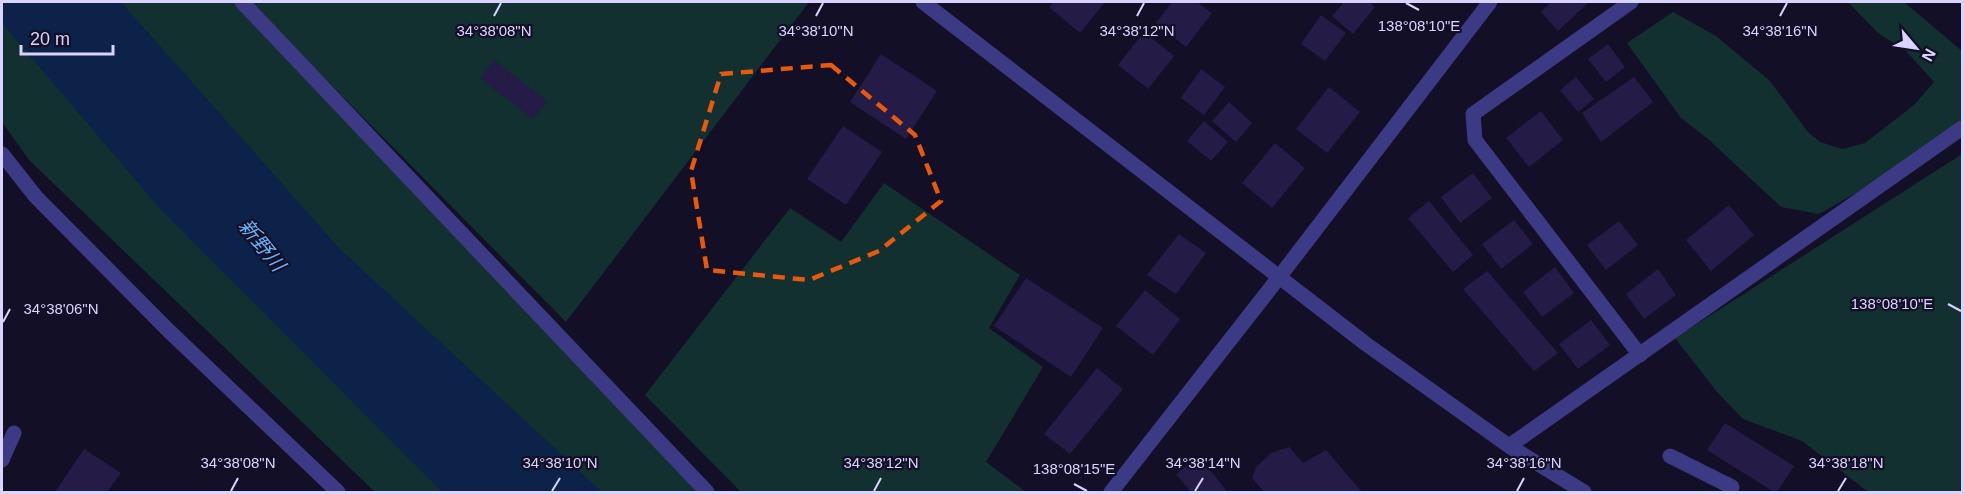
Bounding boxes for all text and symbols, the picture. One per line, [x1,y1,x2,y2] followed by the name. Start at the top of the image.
[1378,17,1460,34] text: 138°08'10"E
[21,18,112,56] scale bar
[1886,18,1946,78] north arrow
[456,22,532,39] text: 34°38'08"N
[778,22,854,39] text: 34°38'10"N
[1099,22,1175,39] text: 34°38'12"N
[1742,22,1818,39] text: 34°38'16"N
[30,29,70,49] text: 20 m
[1918,46,1939,64] text: N
[235,215,291,277] water label: 新野川
[1851,295,1933,312] text: 138°08'10"E
[23,300,99,317] text: 34°38'06"N
[200,454,276,471] text: 34°38'08"N
[522,454,598,471] text: 34°38'10"N
[843,454,919,471] text: 34°38'12"N
[1165,454,1241,471] text: 34°38'14"N
[1486,454,1562,471] text: 34°38'16"N
[1808,454,1884,471] text: 34°38'18"N
[1033,460,1115,477] text: 138°08'15"E

